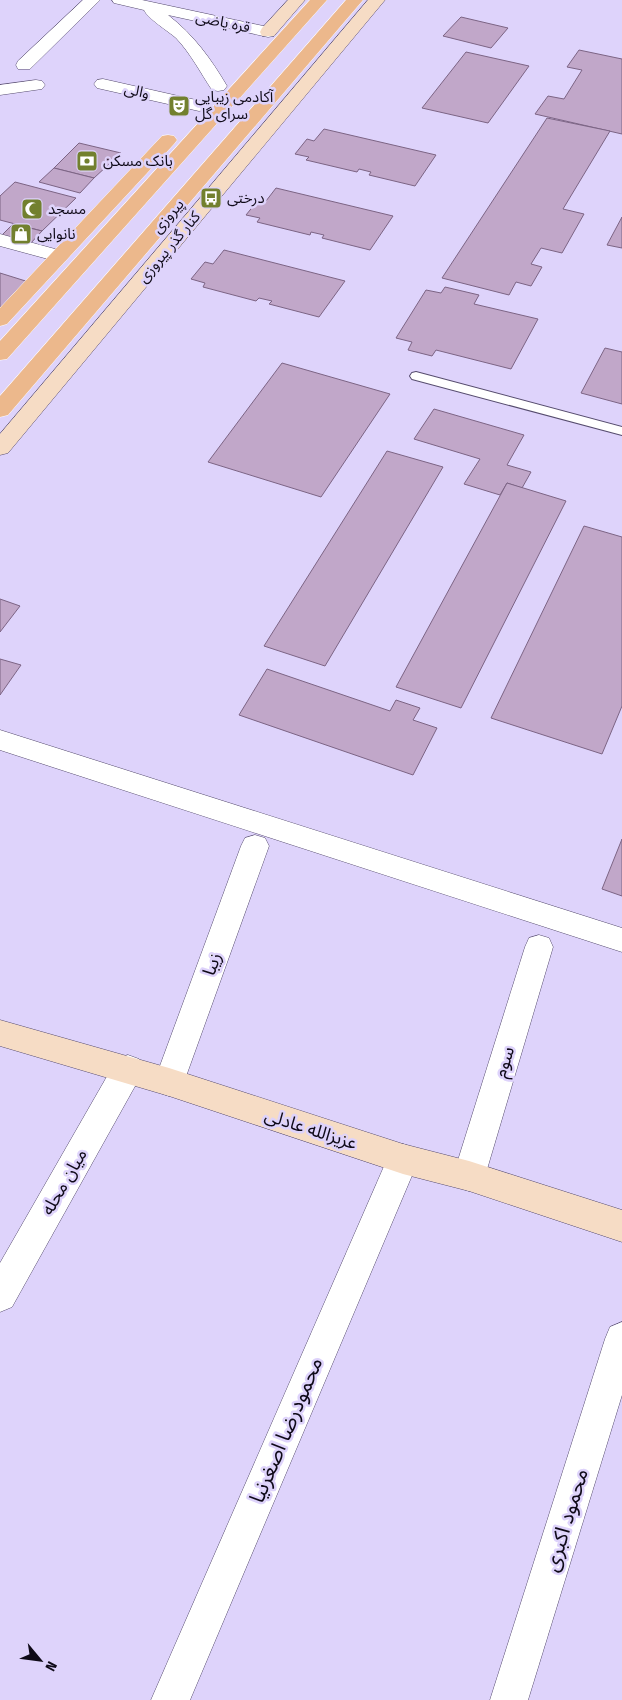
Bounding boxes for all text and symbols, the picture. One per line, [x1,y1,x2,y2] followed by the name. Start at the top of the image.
[194,7,252,37] street label: قره یاضی
[123,79,151,103] street label: والی
[195,88,274,123] place label: آکادمی زیبایی سرای گل
[167,94,191,118] theatre icon: آکادمی زیبایی سرای گل
[75,149,99,173] bank icon: بانک مسکن
[103,152,173,170] place label: بانک مسکن
[199,186,223,210] bus stop icon: درختی
[227,189,265,207] place label: درختی
[148,195,189,238] street label: پیروزی
[20,197,44,221] mosque icon: مسجد
[48,200,86,218] place label: مسجد
[134,207,205,287] street label: کنار گذر پیروزی
[9,222,33,246] shop icon: نانوایی
[37,225,76,243] place label: نانوایی
[198,949,226,979] street label: زیبا
[489,1044,522,1081] street label: سوم
[262,1104,360,1154] street label: عزیزالله عادلی
[36,1145,92,1219] street label: میان محله
[244,1353,328,1507] street label: محمودرضا اصغرنیا
[538,1465,594,1575] street label: محمود اکبری
[15,1635,65,1685] north arrow
[41,1658,60,1674] text: N

